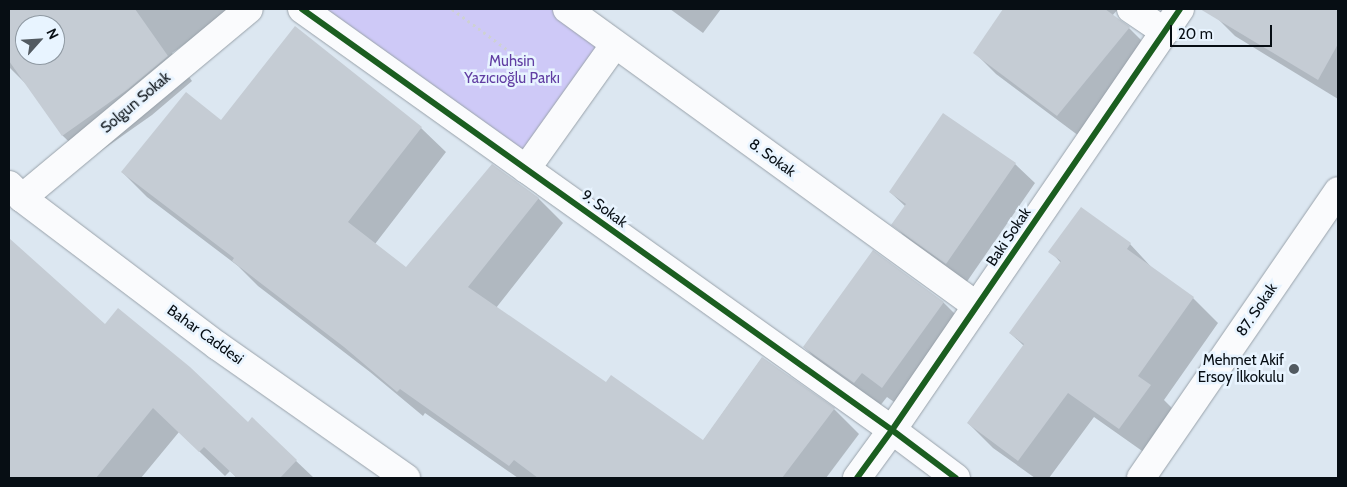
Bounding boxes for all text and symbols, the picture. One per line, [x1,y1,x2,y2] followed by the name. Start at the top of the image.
[15,15,65,65] north arrow
[1172,15,1274,47] scale bar
[42,25,63,42] text: N
[1178,25,1213,43] text: 20 m
[464,52,560,87] park label: Muhsin Yazıcıoğlu Parkı
[98,69,174,137] street label: Solgun Sokak
[745,135,799,181] street label: 8. Sokak
[578,186,630,232] street label: 9. Sokak
[983,204,1035,270] street label: Baki Sokak
[1233,280,1281,340] street label: 87. Sokak
[163,301,247,369] street label: Bahar Caddesi
[1198,351,1284,386] place label: Mehmet Akif Ersoy İlkokulu
[1288,363,1300,375] marker: Mehmet Akif Ersoy İlkokulu

